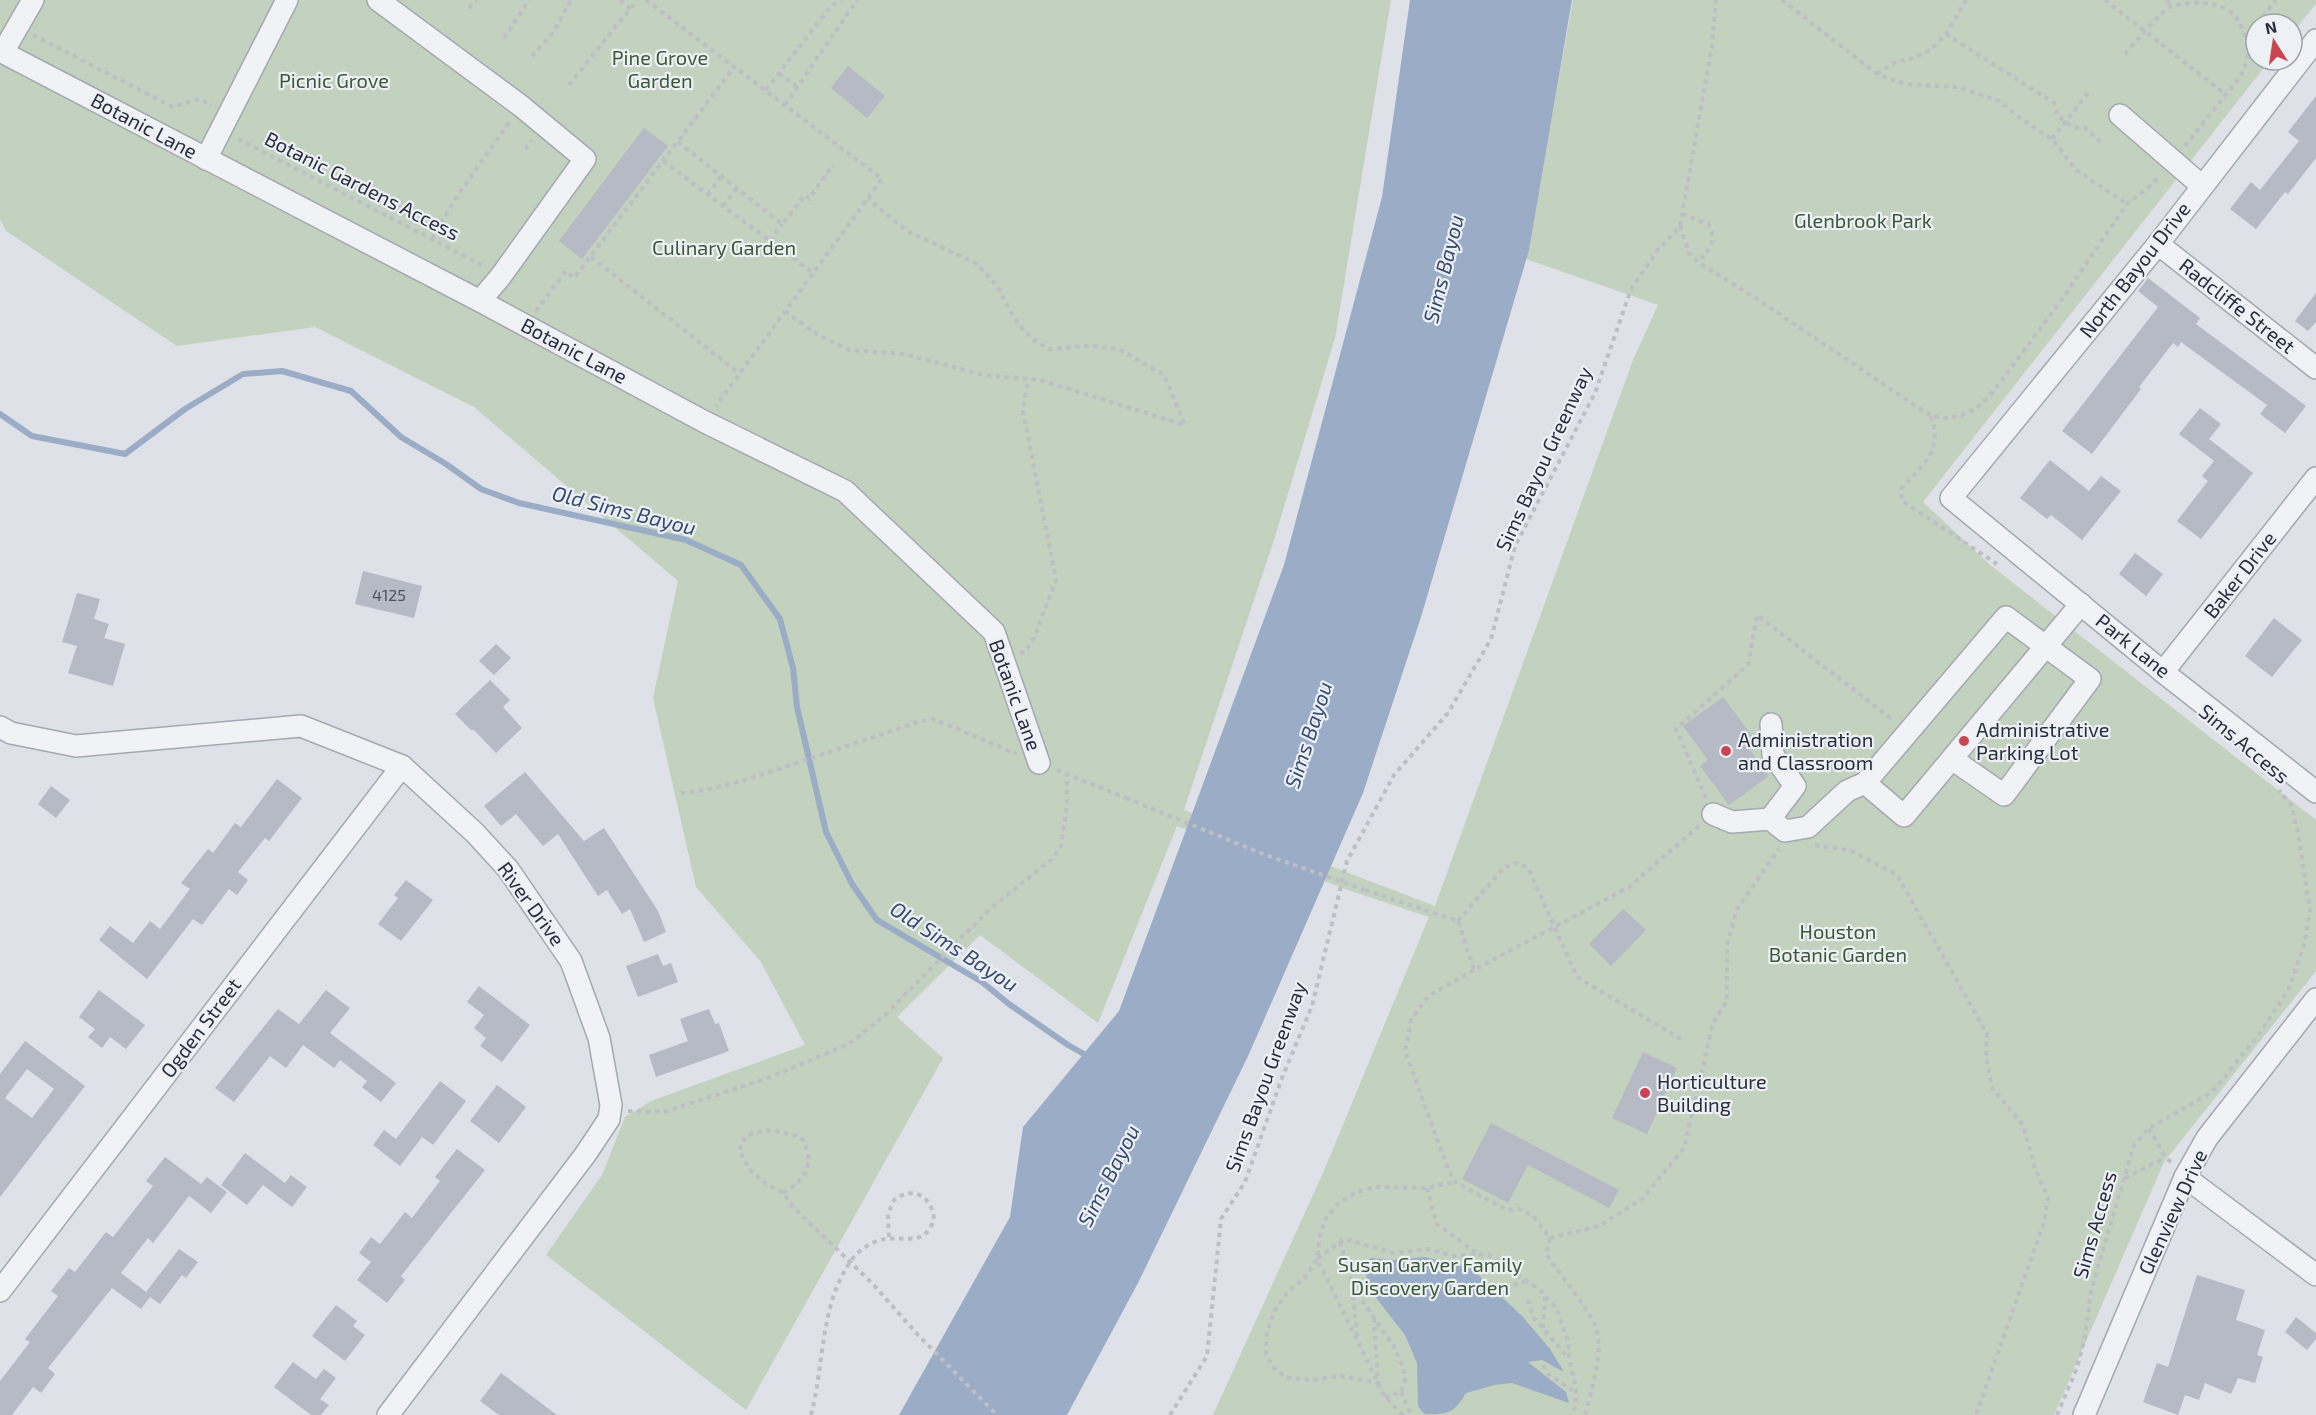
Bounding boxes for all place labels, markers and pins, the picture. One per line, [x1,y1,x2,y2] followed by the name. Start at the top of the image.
[1976,717,2110,764] place label: Administrative Parking Lot
[1738,727,1873,774] place label: Administration and Classroom
[1957,734,1971,748] marker: Administrative Parking Lot
[1719,744,1733,758] marker: Administration and Classroom
[1657,1069,1767,1116] place label: Horticulture Building
[1638,1086,1652,1100] marker: Horticulture Building

